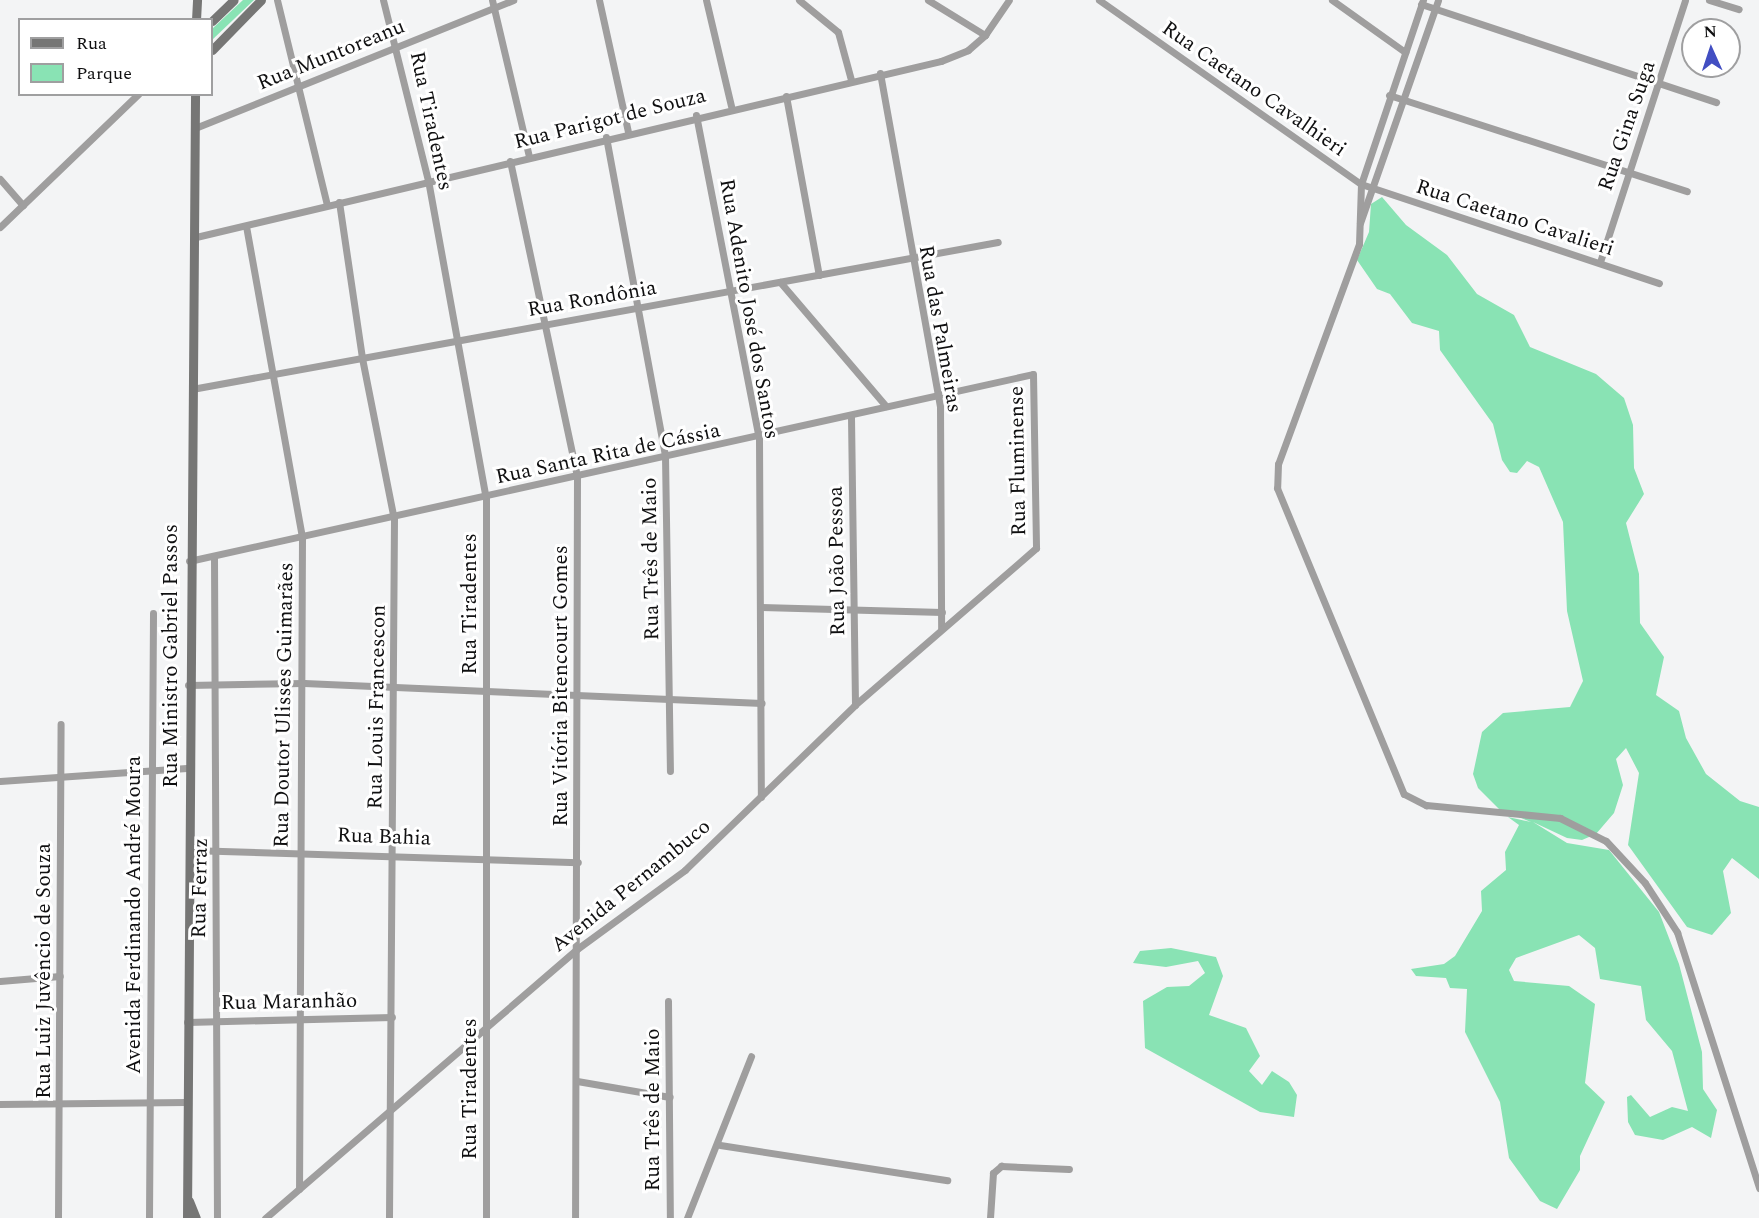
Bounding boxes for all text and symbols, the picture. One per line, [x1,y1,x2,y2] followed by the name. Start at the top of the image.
[254,14,408,96] street label: Rua Muntoreanu
[1157,16,1351,162] street label: Rua Caetano Cavalhieri
[18,18,213,96] legend
[1681,18,1741,78] north arrow
[1703,20,1717,44] text: N
[76,30,107,57] text: Rua
[404,49,458,193] street label: Rua Tiradentes
[1593,58,1661,194] street label: Rua Gina Suga
[76,60,132,87] text: Parque
[511,83,709,155] street label: Rua Parigot de Souza
[1413,174,1617,262] street label: Rua Caetano Cavalieri
[714,177,784,441] street label: Rua Adenito José dos Santos
[913,243,967,415] street label: Rua das Palmeiras
[525,275,659,323] street label: Rua Rondônia
[1004,386,1032,536] street label: Rua Fluminense
[493,418,723,490] street label: Rua Santa Rita de Cássia
[637,477,665,641] street label: Rua Três de Maio
[823,486,851,636] street label: Rua João Pessoa
[158,524,184,788] street label: Rua Ministro Gabriel Passos
[457,533,483,675] street label: Rua Tiradentes
[548,545,574,827] street label: Rua Vitória Bitencourt Gomes
[269,562,299,848] street label: Rua Doutor Ulisses Guimarães
[363,604,391,810] street label: Rua Louis Francescon
[121,756,147,1074] street label: Avenida Ferdinando André Moura
[546,814,716,958] street label: Avenida Pernambuco
[337,823,431,851] street label: Rua Bahia
[187,837,213,939] street label: Rua Ferraz
[31,843,57,1099] street label: Rua Luiz Juvêncio de Souza
[221,988,357,1016] street label: Rua Maranhão
[457,1018,483,1160] street label: Rua Tiradentes
[640,1028,666,1192] street label: Rua Três de Maio

